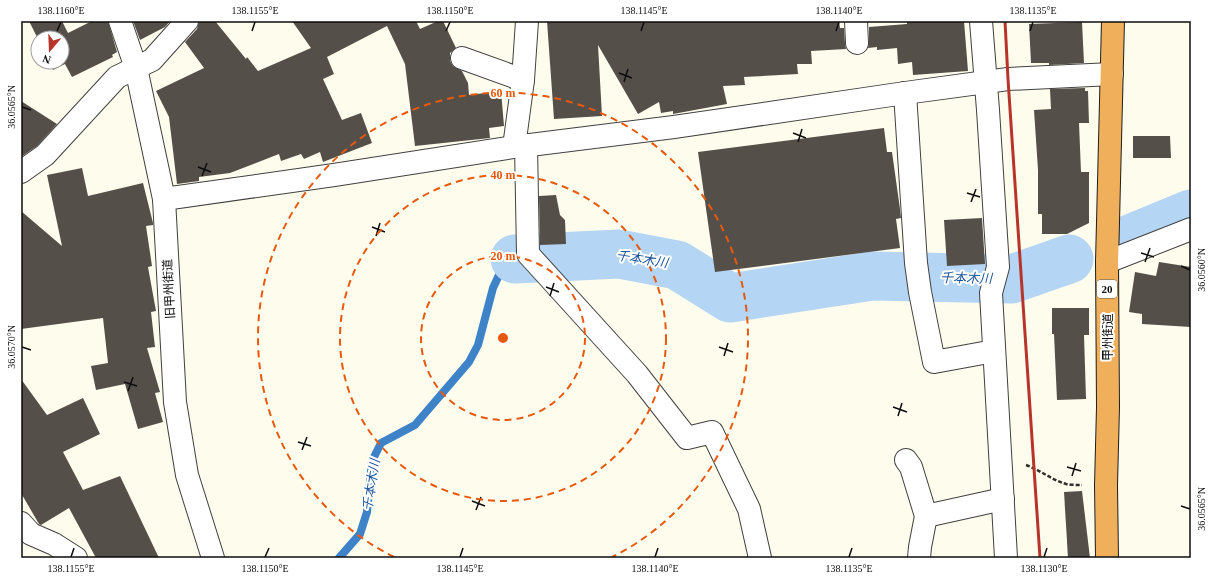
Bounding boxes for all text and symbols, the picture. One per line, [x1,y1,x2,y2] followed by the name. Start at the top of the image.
[37,5,85,16] text: 138.1160°E
[231,5,279,16] text: 138.1155°E
[426,5,474,16] text: 138.1150°E
[620,5,668,16] text: 138.1145°E
[815,5,863,16] text: 138.1140°E
[1009,5,1057,16] text: 138.1135°E
[30,30,70,70] north arrow
[41,52,52,66] text: N
[6,85,17,129] text: 36.0565°N
[491,86,516,100] text: 60 m
[491,168,516,182] text: 40 m
[615,248,671,271] water label: 千本木川
[1196,248,1207,292] text: 36.0560°N
[491,249,516,263] text: 20 m
[160,259,178,319] street label: 旧甲州街道
[940,270,994,286] water label: 千本木川
[1097,280,1117,298] road number: 20
[1101,313,1115,361] street label: 甲州街道
[6,325,17,369] text: 36.0570°N
[496,331,510,345] centre of rings
[360,456,383,512] water label: 千本木川
[1196,487,1207,531] text: 36.0565°N
[47,563,95,574] text: 138.1155°E
[241,563,289,574] text: 138.1150°E
[436,563,484,574] text: 138.1145°E
[631,563,679,574] text: 138.1140°E
[825,563,873,574] text: 138.1135°E
[1020,563,1068,574] text: 138.1130°E

